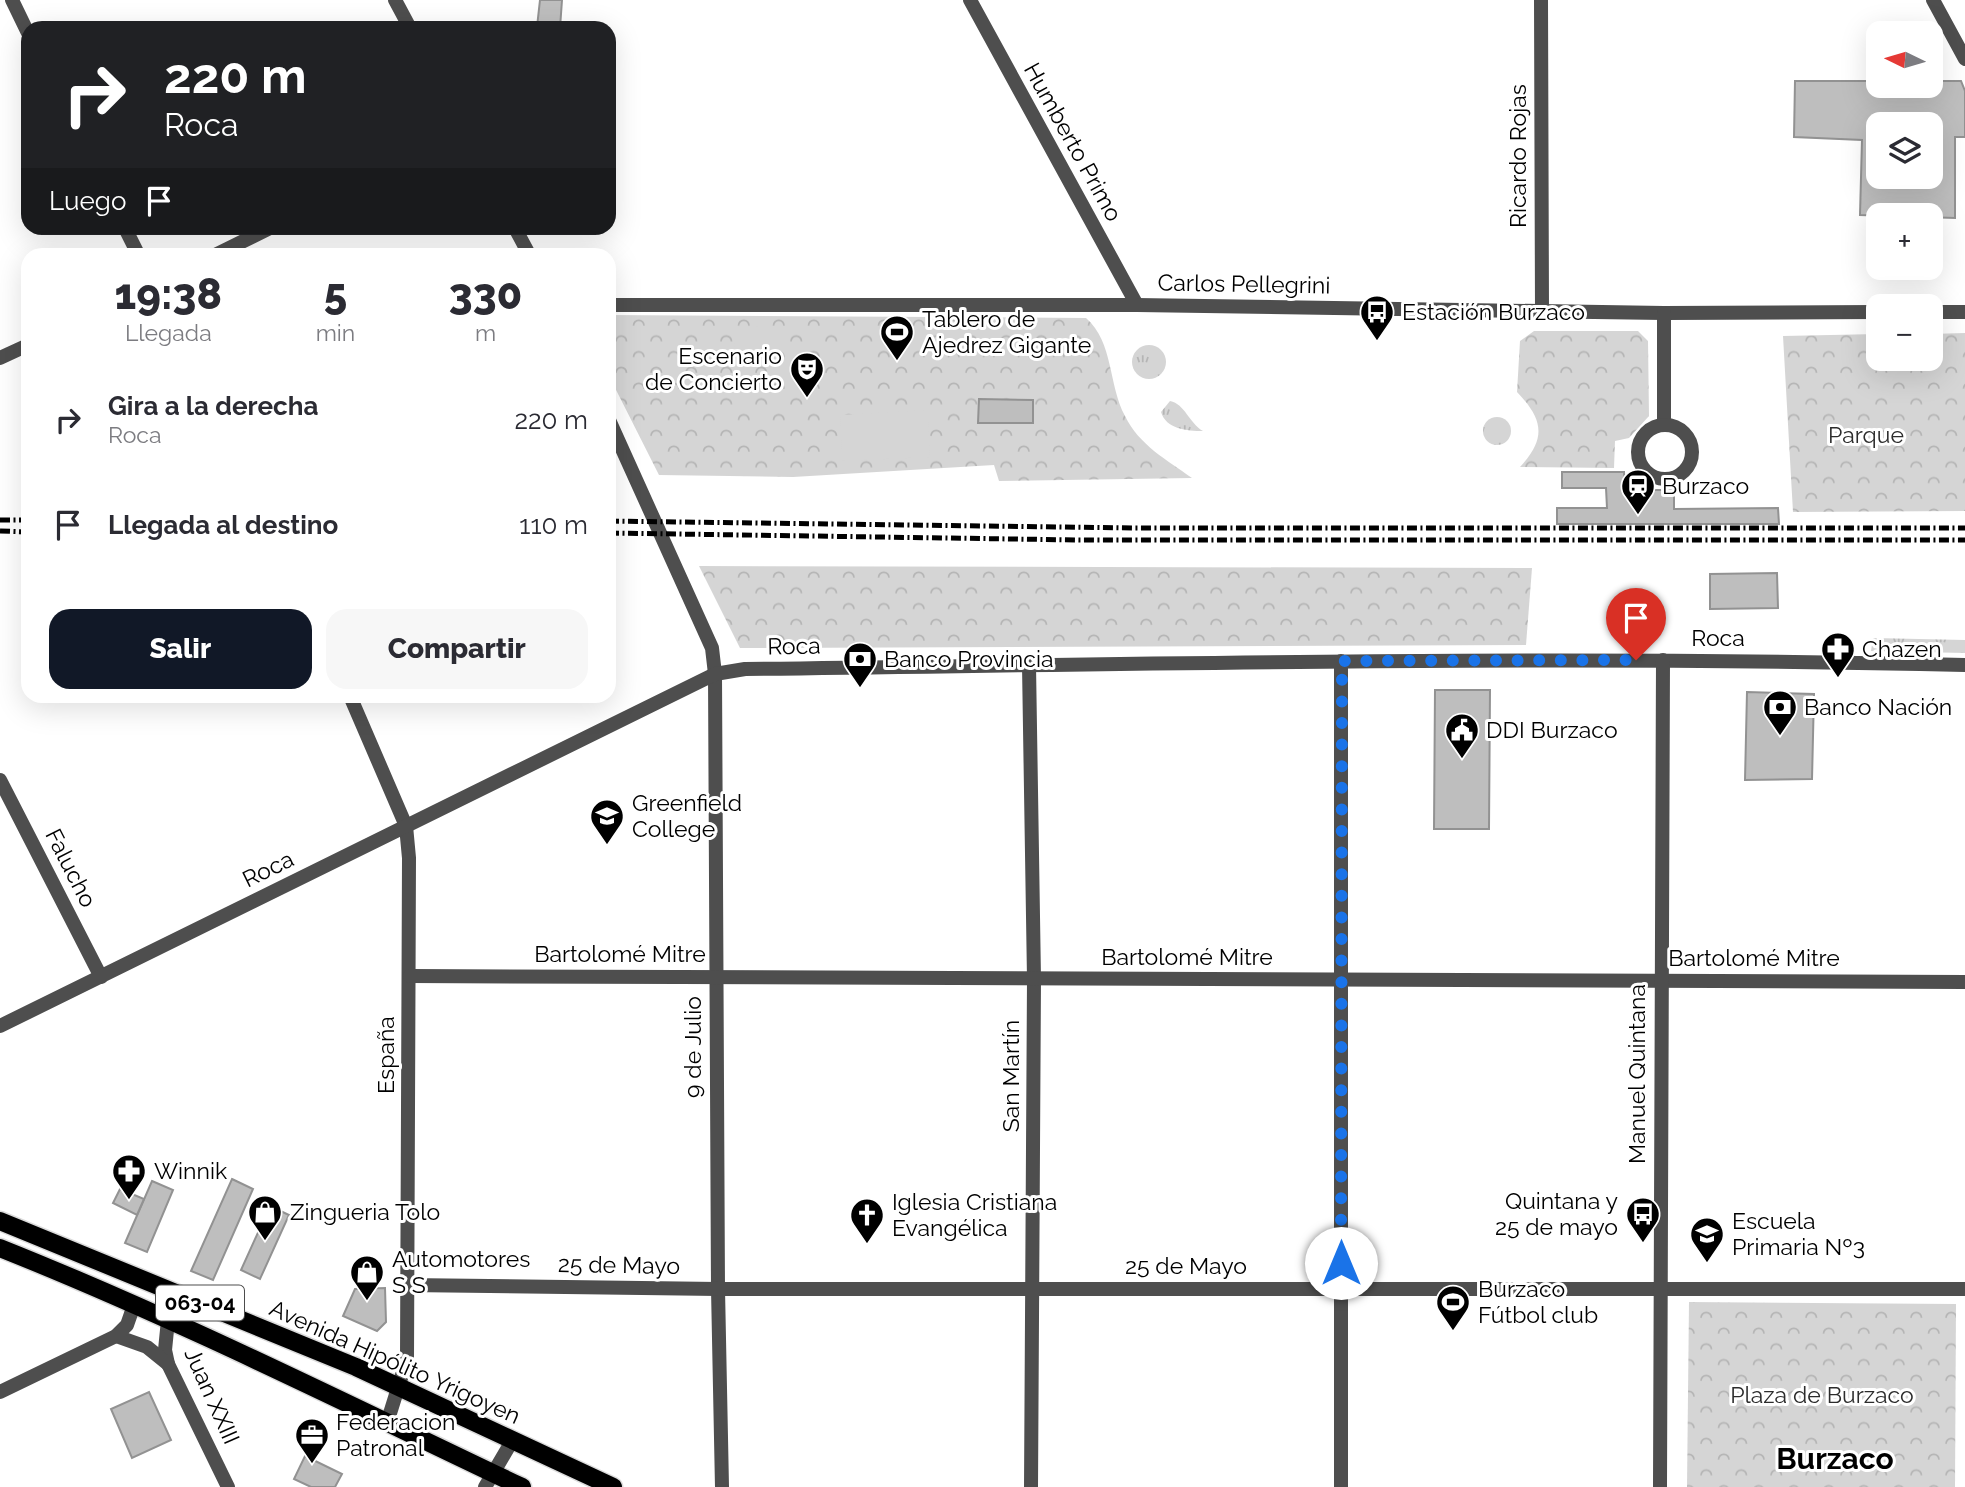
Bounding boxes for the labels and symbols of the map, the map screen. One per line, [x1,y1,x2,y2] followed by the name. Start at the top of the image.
[1866,21,1942,98] north arrow
[1019,58,1128,226] street label: Humberto Primo
[1504,84,1531,228] street label: Ricardo Rojas
[1157,268,1331,299] street label: Carlos Pellegrini
[1358,293,1396,342] bus stop icon: Estación Burzaco
[1402,298,1585,325] place label: Estación Burzaco
[922,305,1091,358] place label: Tablero de Ajedrez Gigante
[878,313,916,362] sports icon: Tablero de Ajedrez Gigante
[645,342,782,395] place label: Escenario de Concierto
[788,350,826,399] theatre icon: Escenario de Concierto
[1828,421,1904,448] park label: Parque
[1619,467,1657,516] station icon: Burzaco
[1662,472,1749,499] place label: Burzaco
[1606,588,1666,660] pin
[1691,624,1745,651] street label: Roca
[1819,630,1857,679] pharmacy icon: Chazen
[767,632,821,659] street label: Roca
[1862,635,1942,662] place label: Chazen
[841,640,879,689] bank icon: Banco Provincia
[884,645,1053,672] place label: Banco Provincia
[1761,688,1799,737] bank icon: Banco Nación
[1804,693,1952,720] place label: Banco Nación
[1443,711,1481,760] public building icon: DDI Burzaco
[1486,716,1618,743] place label: DDI Burzaco
[632,789,742,842] place label: Greenfield College
[588,797,626,846] school or university icon: Greenfield College
[40,824,103,911] street label: Falucho
[238,845,298,892] street label: Roca
[534,940,706,967] street label: Bartolomé Mitre
[1101,943,1273,970] street label: Bartolomé Mitre
[1668,944,1840,971] street label: Bartolomé Mitre
[1623,984,1650,1164] street label: Manuel Quintana
[679,996,706,1098] street label: 9 de Julio
[372,1016,399,1094] street label: España
[997,1020,1024,1132] street label: San Martín
[110,1152,148,1201] pharmacy icon: Winnik
[154,1157,227,1184] place label: Winnik
[1495,1187,1618,1240] place label: Quintana y 25 de mayo
[892,1188,1057,1241] place label: Iglesia Cristiana Evangélica
[246,1193,284,1242] shop icon: Zingueria Tolo
[1624,1195,1662,1244] bus stop icon: Quintana y 25 de mayo
[848,1196,886,1245] church icon: Iglesia Cristiana Evangélica
[290,1198,440,1225] place label: Zingueria Tolo
[1732,1207,1865,1260] place label: Escuela Primaria Nº3
[1688,1215,1726,1264] school or university icon: Escuela Primaria Nº3
[1304,1226,1378,1300] position arrow
[392,1245,530,1298] place label: Automotores S S
[558,1250,680,1279] street label: 25 de Mayo
[1125,1252,1247,1279] street label: 25 de Mayo
[348,1253,386,1302] shop icon: Automotores S S
[1478,1275,1598,1328] place label: Burzaco Fútbol club
[1434,1283,1472,1332] sports icon: Burzaco Fútbol club
[156,1286,244,1320] road number: 063-04
[266,1294,525,1429] street label: Avenida Hipólito Yrigoyen
[179,1344,246,1448] street label: Juan XXIII
[1730,1381,1914,1408] park label: Plaza de Burzaco
[336,1408,455,1461] place label: Federacion Patronal
[293,1416,331,1465] office icon: Federacion Patronal
[1776,1441,1894,1476] district label: Burzaco

